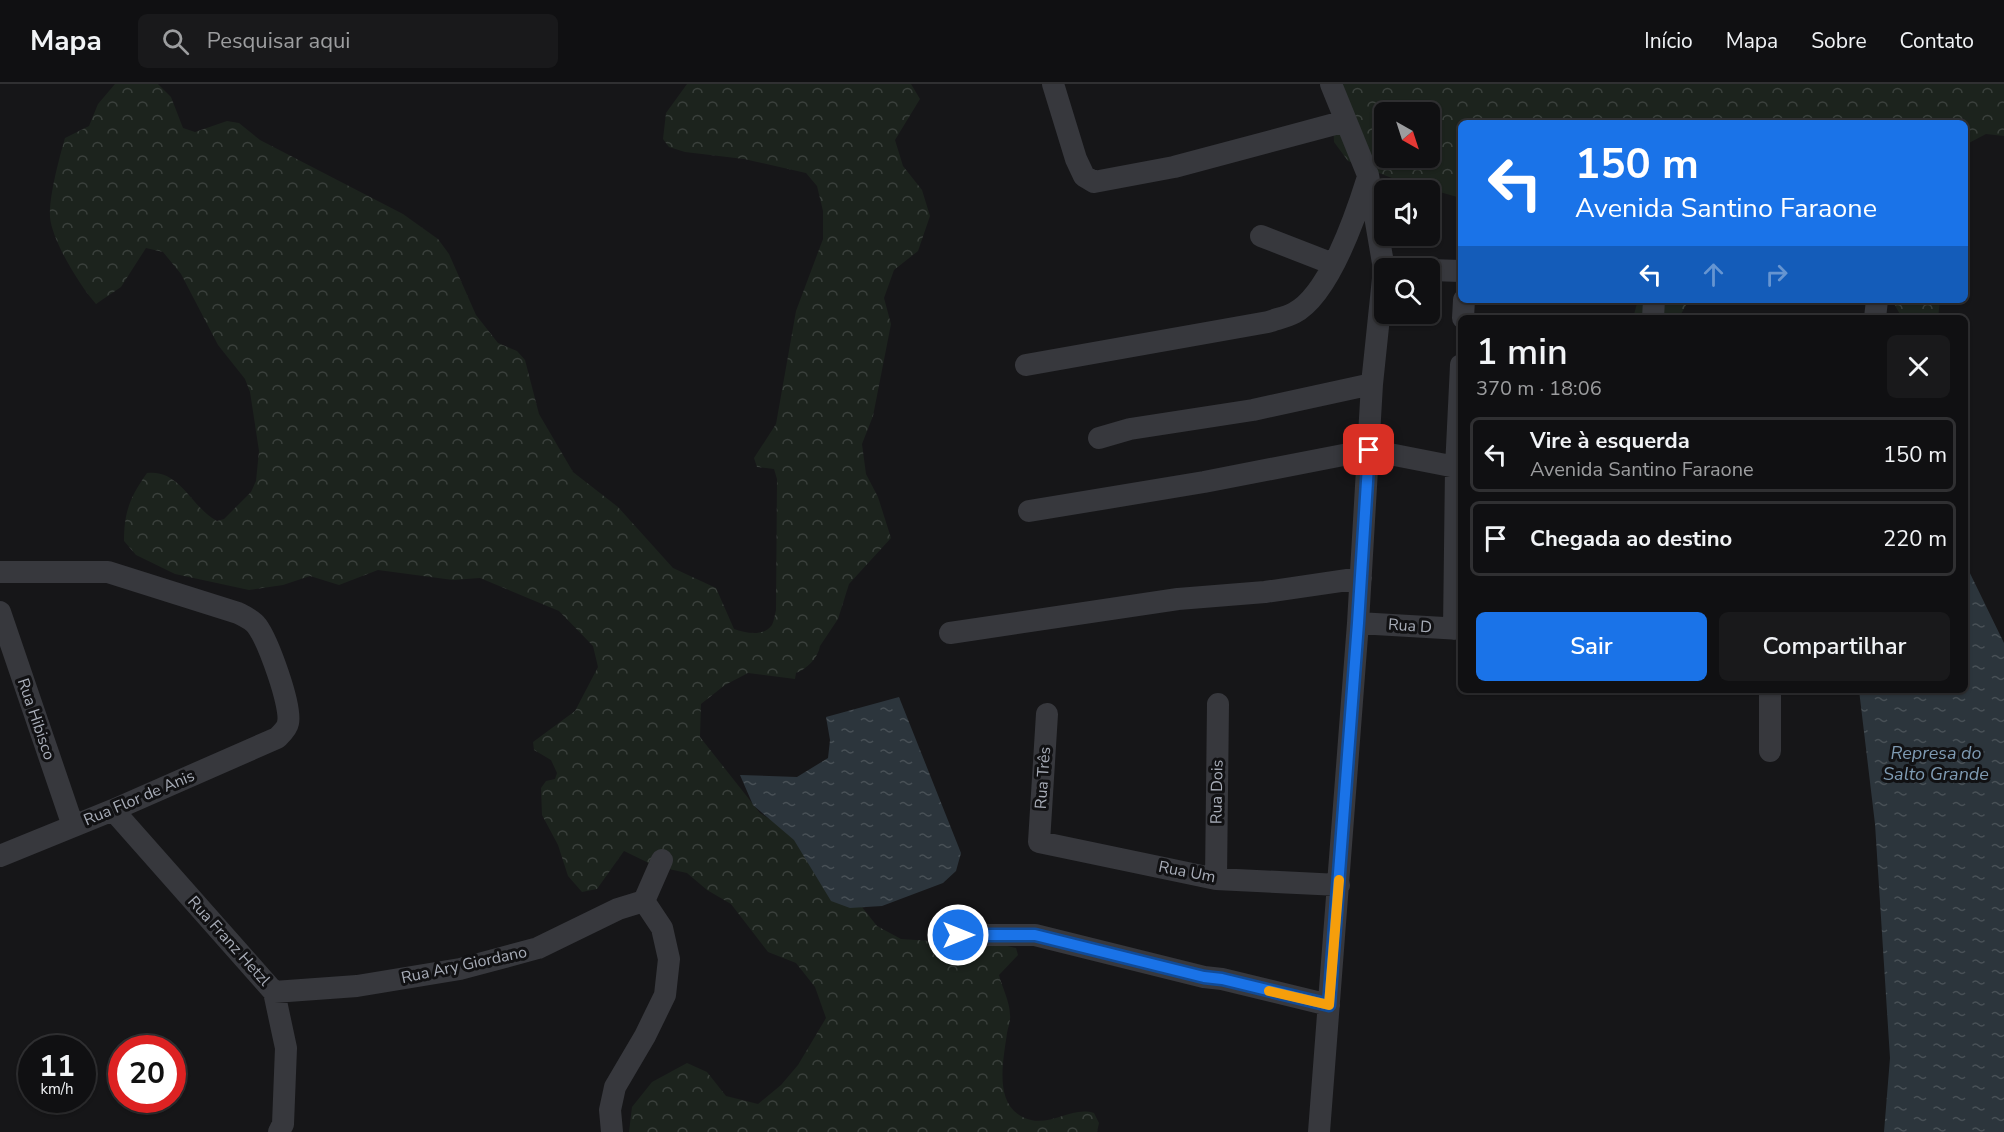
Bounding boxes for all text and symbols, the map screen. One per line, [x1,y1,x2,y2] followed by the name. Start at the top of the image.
[138,14,558,68] search box
[30,22,102,60] text: Mapa
[159,25,192,58] icon: search
[207,26,350,56] text: Pesquisar aqui
[1644,27,1693,55] text: Início
[1726,27,1778,55] text: Mapa
[1811,27,1867,55] text: Sobre
[1900,27,1974,55] text: Contato
[1374,102,1440,168] north arrow
[1374,102,1440,324] map controls
[1575,136,1699,193] text: 150 m
[1476,144,1554,222] icon: left
[1374,180,1440,246] button: sound
[1575,190,1877,227] text: Avenida Santino Faraone
[1374,258,1440,324] button: search
[1634,258,1667,291] icon: left
[1697,258,1730,291] icon: ahead
[1760,258,1793,291] icon: right
[1476,328,1568,377] text: 1 min
[1887,335,1950,398] button: close
[1476,375,1602,402] text: 370 m · 18:06
[1343,424,1394,475] pin
[1530,426,1690,456] text: Vire à esquerda
[1352,433,1385,466] icon: arrive
[1479,438,1512,471] icon: left
[1883,440,1947,470] text: 150 m
[1530,456,1754,483] text: Avenida Santino Faraone
[1479,522,1512,555] icon: arrive
[1530,524,1732,554] text: Chegada ao destino
[1883,524,1947,554] text: 220 m
[1476,612,1707,681] button: Sair
[1719,612,1950,681] button: Compartilhar
[1387,613,1433,639] street label: Rua D
[12,675,60,763] street label: Rua Hibisco
[1883,741,1989,786] water label: Represa do Salto Grande
[1030,746,1056,810] street label: Rua Três
[1205,760,1229,824] street label: Rua Dois
[80,765,198,831] street label: Rua Flor de Anis
[1157,856,1217,888] street label: Rua Um
[183,891,276,991] street label: Rua Franz Hetzl
[926,903,990,967] position arrow
[399,941,529,989] street label: Rua Ary Giordano
[108,1035,186,1113] speed limit sign: 20
[39,1046,75,1087] text: 11
[40,1079,74,1099] text: km/h

